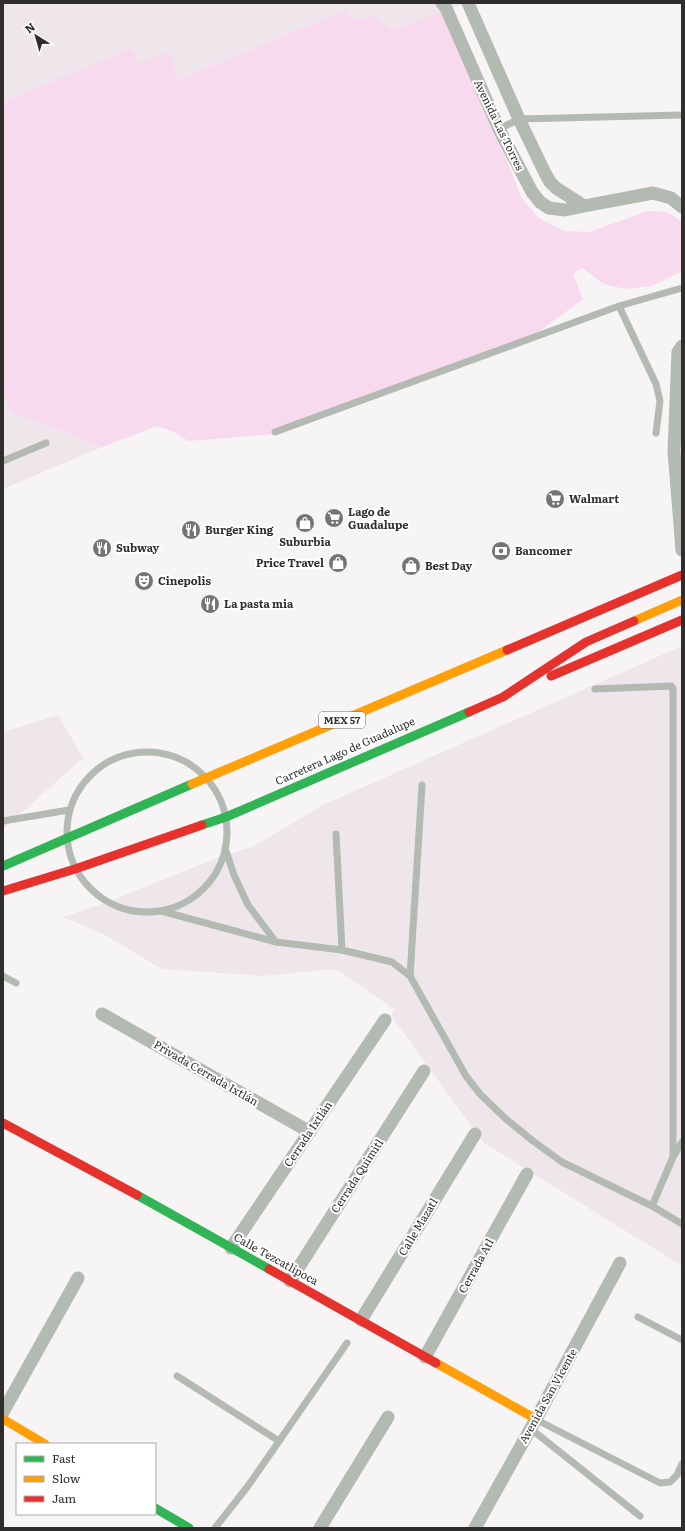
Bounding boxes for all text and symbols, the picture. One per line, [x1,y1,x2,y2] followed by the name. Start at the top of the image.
[16,16,56,56] north arrow
[21,18,38,36] text: N
[471,76,529,173] street label: Avenida Las Torres
[544,488,566,510] supermarket icon: Walmart
[569,490,619,506] place label: Walmart
[348,503,409,532] place label: Lago de Guadalupe
[323,507,345,529] supermarket icon: Lago de Guadalupe
[294,512,316,534] shop icon: Suburbia
[180,519,202,541] restaurant icon: Burger King
[205,521,274,537] place label: Burger King
[279,533,331,549] place label: Suburbia
[91,537,113,559] restaurant icon: Subway
[116,539,159,555] place label: Subway
[490,540,512,562] bank icon: Bancomer
[515,542,572,558] place label: Bancomer
[327,552,349,574] shop icon: Price Travel
[256,554,324,570] place label: Price Travel
[400,555,422,577] shop icon: Best Day
[425,557,472,573] place label: Best Day
[133,570,155,592] theatre icon: Cinepolis
[158,572,212,588] place label: Cinepolis
[199,593,221,615] restaurant icon: La pasta mia
[224,595,294,611] place label: La pasta mia
[272,712,417,788] street label: Carretera Lago de Guadalupe
[319,712,365,728] road number: MEX 57
[151,1036,262,1109] street label: Privada Cerrada Ixtlán
[279,1097,335,1170] street label: Cerrada Ixtlán
[326,1135,386,1216] street label: Cerrada Quimitl
[394,1194,441,1258] street label: Calle Mazatl
[231,1228,322,1288] street label: Calle Tezcatlipoca
[454,1235,497,1296] street label: Cerrada Atl
[514,1345,580,1446] street label: Avenida San Vicente
[16,1443,156,1515] legend
[52,1449,76,1467] text: Fast
[52,1469,81,1487] text: Slow
[52,1489,77,1507] text: Jam

